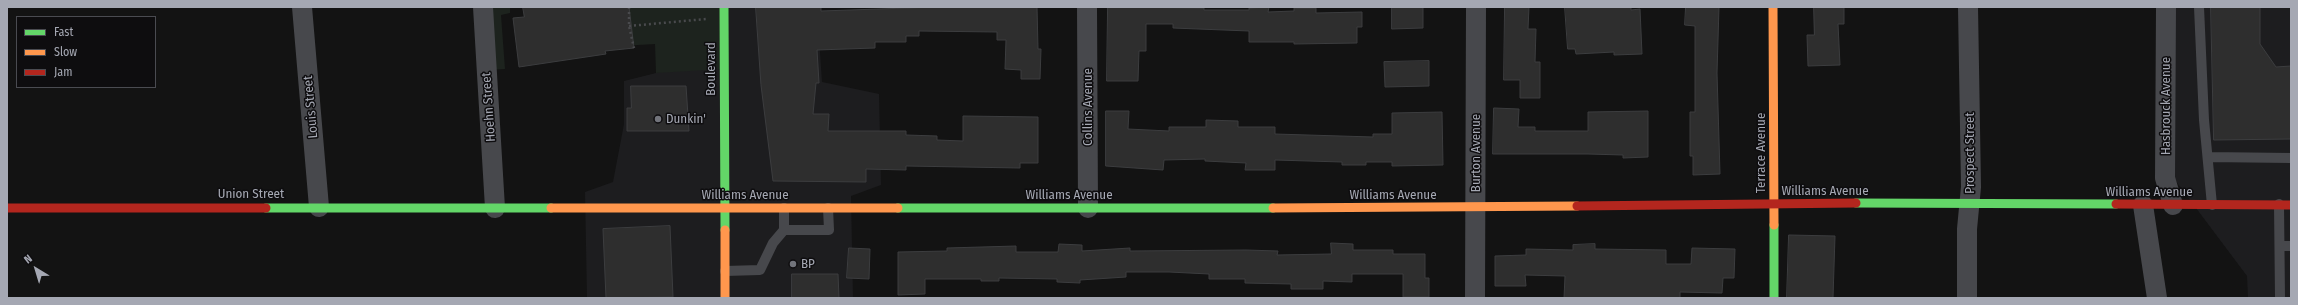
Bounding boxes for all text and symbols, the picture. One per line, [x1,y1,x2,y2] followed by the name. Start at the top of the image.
[16,16,156,88] legend
[54,25,73,39] text: Fast
[703,42,719,96] street label: Boulevard
[54,45,77,59] text: Slow
[2158,57,2174,155] street label: Hasbrouck Avenue
[54,65,72,79] text: Jam
[1080,68,1096,146] street label: Collins Avenue
[479,72,499,142] street label: Hoehn Street
[300,75,322,139] street label: Louis Street
[666,111,706,127] place label: Dunkin'
[1962,112,1978,194] street label: Prospect Street
[1753,113,1769,193] street label: Terrace Avenue
[653,114,663,124] marker: Dunkin'
[1468,114,1484,192] street label: Burton Avenue
[1781,183,1869,199] street label: Williams Avenue
[2105,184,2193,200] street label: Williams Avenue
[218,186,284,202] street label: Union Street
[701,187,789,203] street label: Williams Avenue
[1025,187,1113,203] street label: Williams Avenue
[1349,187,1437,203] street label: Williams Avenue
[16,249,56,289] north arrow
[22,252,35,266] text: N
[801,256,815,272] place label: BP
[788,259,798,269] marker: BP

